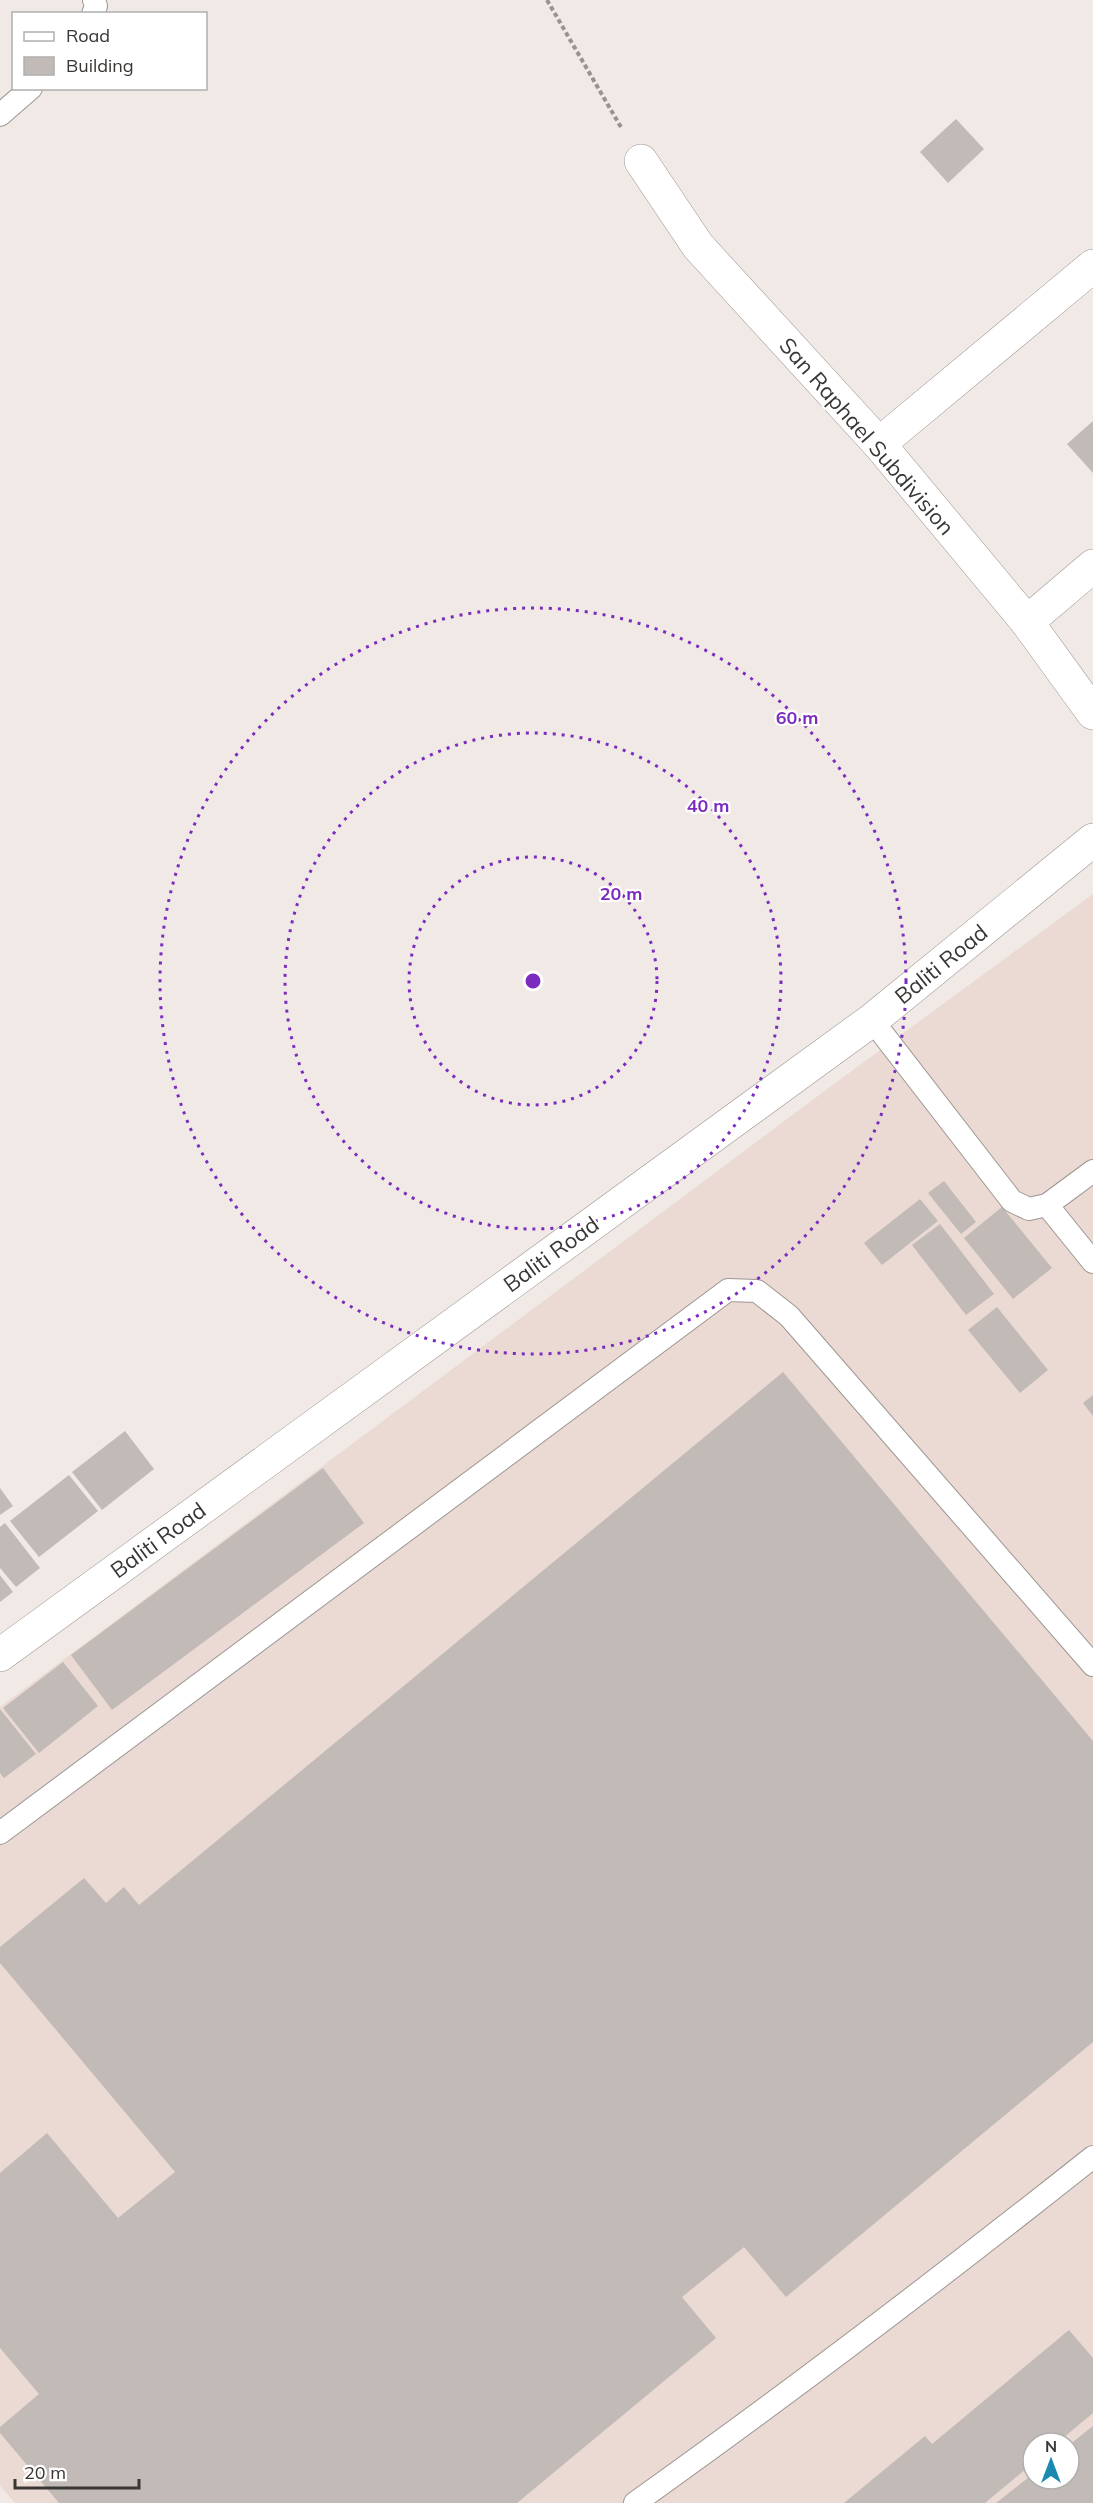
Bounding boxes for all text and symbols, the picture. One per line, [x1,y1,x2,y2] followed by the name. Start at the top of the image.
[12,12,207,90] legend
[66,24,110,47] text: Road
[66,54,134,77] text: Building
[774,331,960,541] street label: San Raphael Subdivision
[776,706,818,729] text: 60 m
[687,794,729,817] text: 40 m
[600,882,642,905] text: 20 m
[889,918,993,1010] street label: Baliti Road
[523,971,543,991] centre of rings
[498,1210,604,1298] street label: Baliti Road
[105,1496,211,1584] street label: Baliti Road
[1021,2431,1081,2491] north arrow
[1045,2436,1057,2456] text: N
[15,2452,140,2490] scale bar
[24,2461,66,2484] text: 20 m

